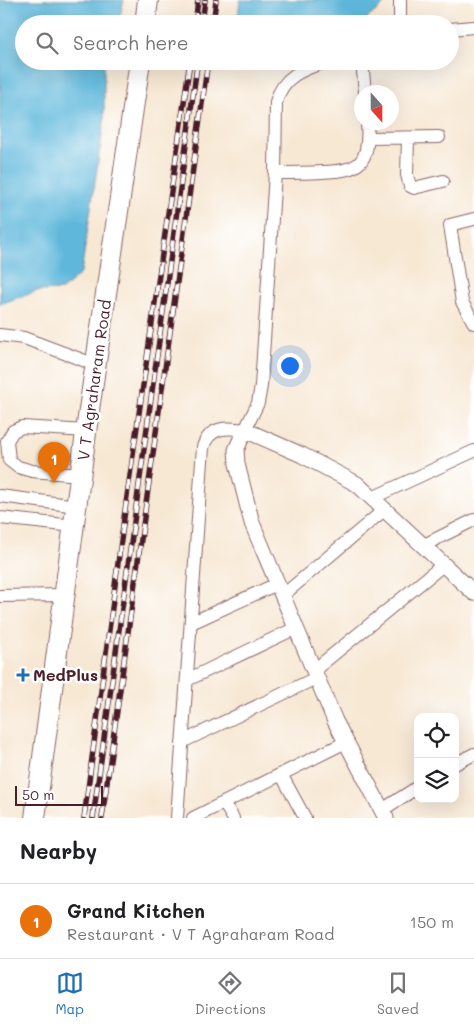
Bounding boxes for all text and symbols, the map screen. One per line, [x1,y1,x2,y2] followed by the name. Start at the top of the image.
[15,15,459,70] search box
[33,29,61,57] icon: search
[73,30,189,55] text: Search here
[354,85,399,130] north arrow
[72,298,115,462] street label: V T Agraharam Road
[277,353,303,379] your location
[38,442,70,483] pin: 1
[33,664,98,685] place label: MedPlus
[17,669,29,681] marker: MedPlus
[414,713,459,803] map controls
[414,713,459,758] button: locate
[414,758,459,803] button: layers
[15,783,102,806] scale bar
[22,785,54,804] text: 50 m
[20,837,97,864] text: Nearby
[67,898,205,923] text: Grand Kitchen
[32,911,40,932] text: 1
[410,911,454,932] text: 150 m
[67,923,334,944] text: Restaurant · V T Agraharam Road
[55,969,84,1018] tab: Map
[195,969,266,1018] tab: Directions
[377,969,419,1018] tab: Saved

